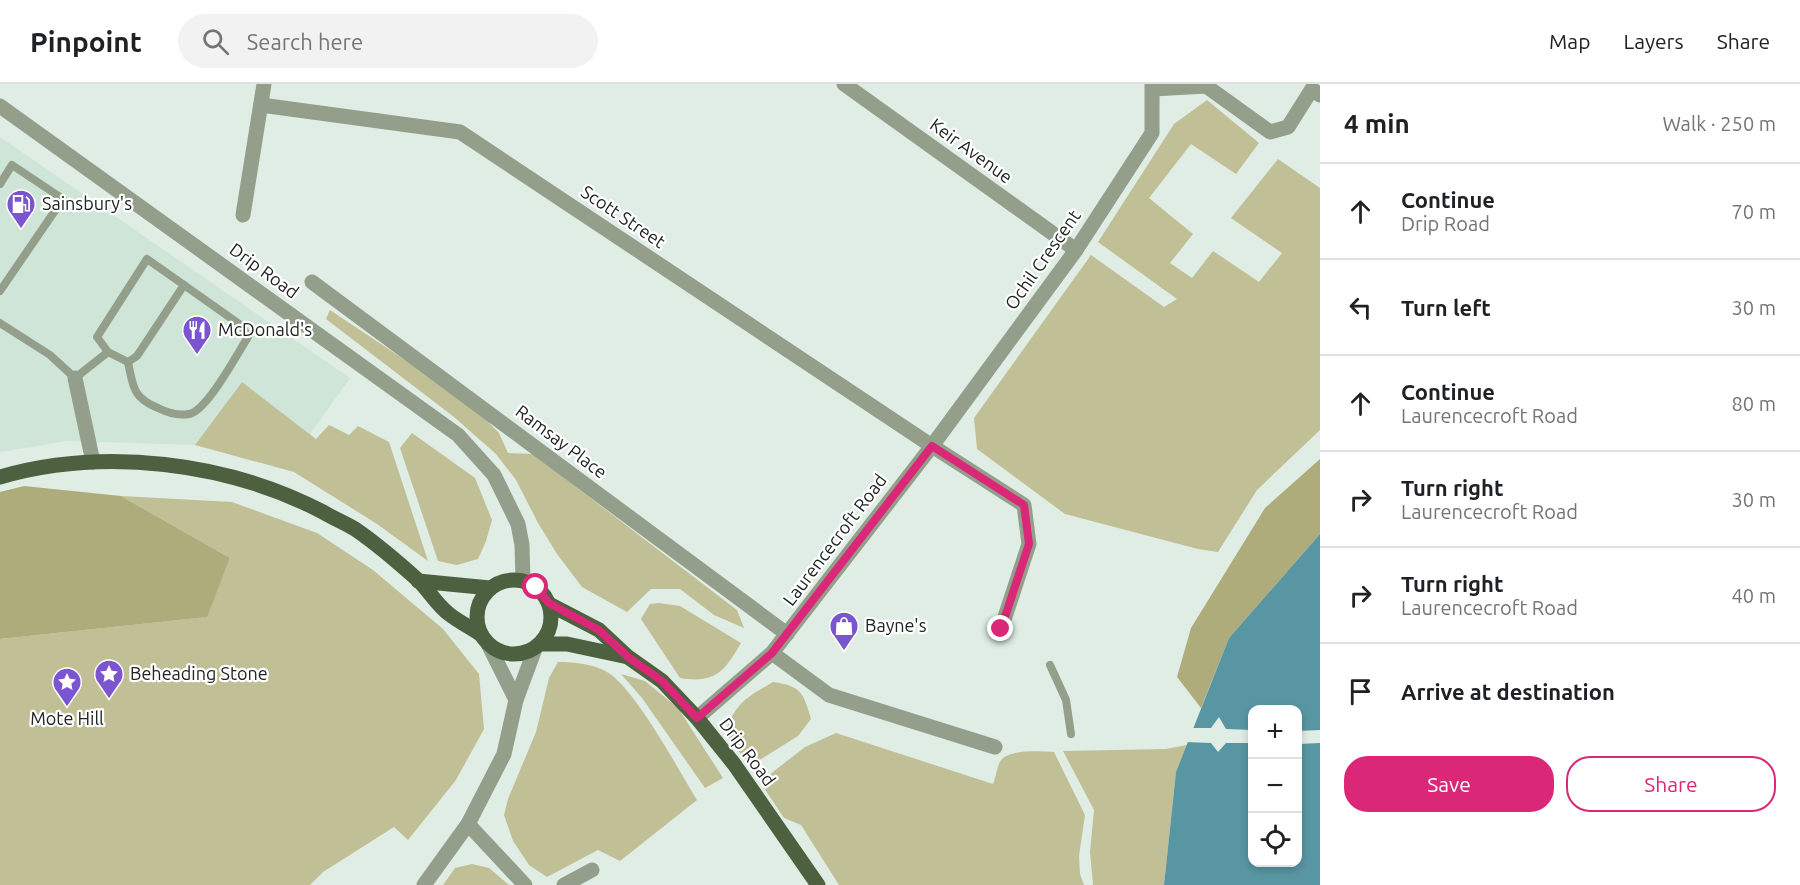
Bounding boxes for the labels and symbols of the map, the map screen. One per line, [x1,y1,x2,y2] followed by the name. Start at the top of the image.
[927,114,1017,187] street label: Keir Avenue
[578,181,669,252] street label: Scott Street
[5,188,37,230] fuel station icon: Sainsbury's
[42,193,132,213] place label: Sainsbury's
[1000,206,1084,313] street label: Ochil Crescent
[226,239,303,302] street label: Drip Road
[181,314,213,356] restaurant icon: McDonald's
[218,319,312,339] place label: McDonald's
[512,400,611,482] street label: Ramsay Place
[778,470,890,609] street label: Laurencecroft Road
[522,573,548,599] route start
[828,610,860,652] shop icon: Bayne's
[865,615,927,635] place label: Bayne's
[987,615,1013,641] route end
[93,658,125,700] place icon: Beheading Stone
[130,663,268,683] place label: Beheading Stone
[51,666,83,708] place icon: Mote Hill
[30,708,104,728] place label: Mote Hill
[716,713,780,789] street label: Drip Road

